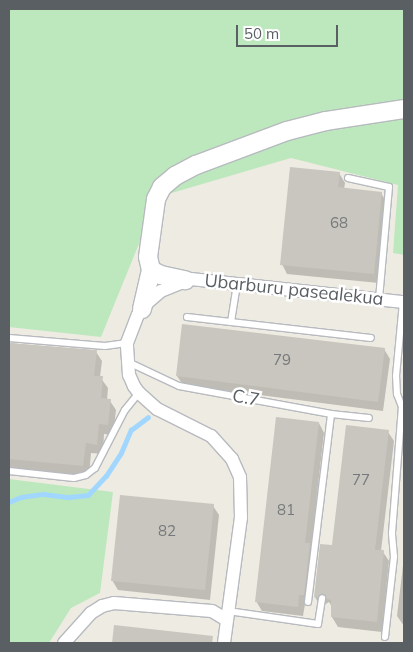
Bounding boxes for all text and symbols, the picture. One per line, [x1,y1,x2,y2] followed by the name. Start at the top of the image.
[238,15,340,47] scale bar
[244,24,279,43] text: 50 m
[330,214,348,232] house number: 68
[203,270,385,310] street label: Ubarburu pasealekua
[273,351,291,369] house number: 79
[231,385,261,411] street label: C.7
[352,471,370,489] house number: 77
[277,501,295,519] house number: 81
[158,522,176,540] house number: 82

